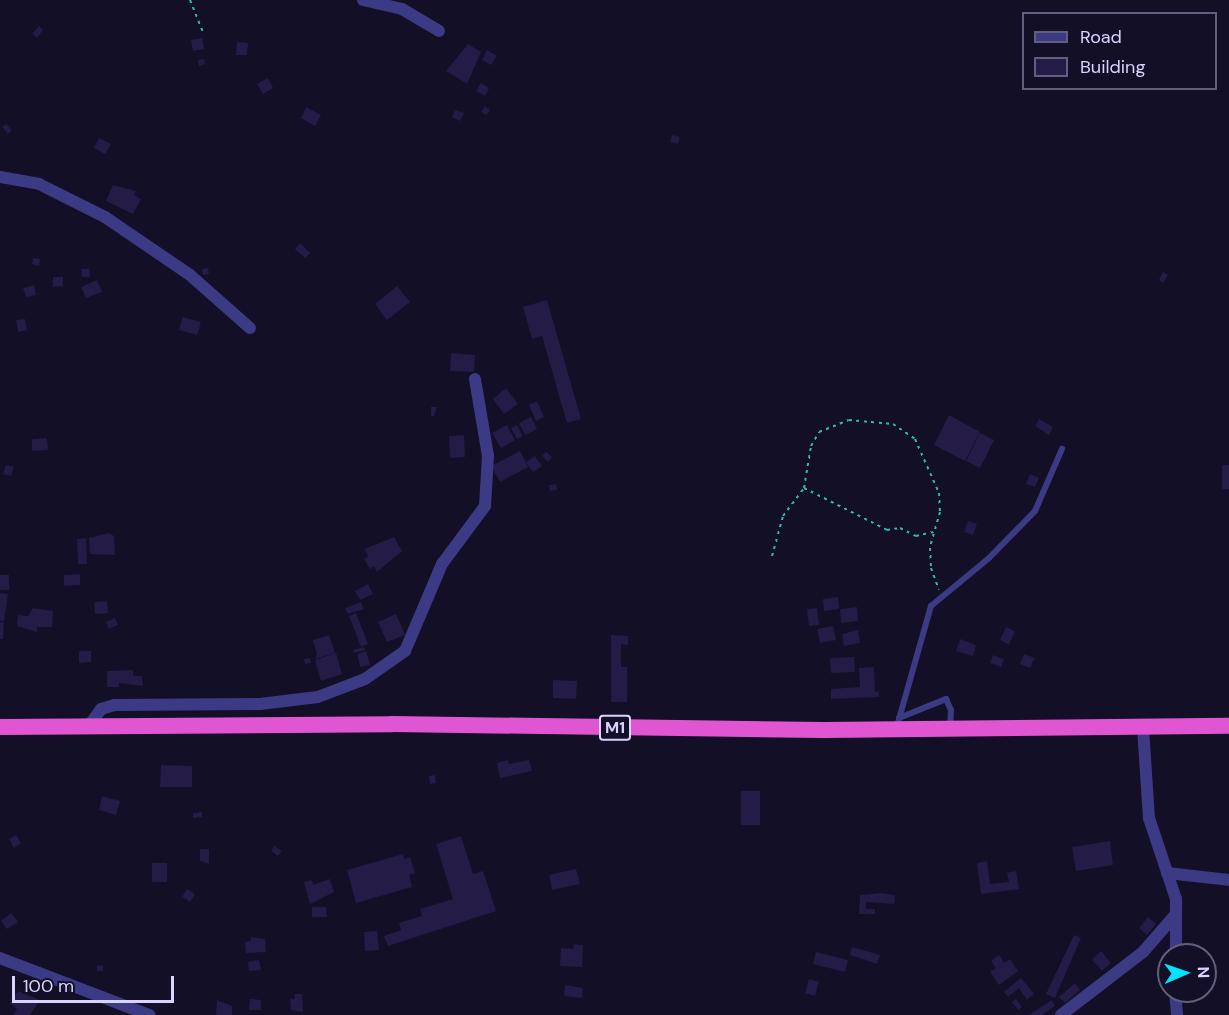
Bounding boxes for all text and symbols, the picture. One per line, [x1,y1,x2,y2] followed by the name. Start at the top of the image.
[1022,12,1217,90] legend
[1080,25,1122,49] text: Road
[1080,55,1145,79] text: Building
[598,715,632,741] road number: M1
[1157,943,1217,1003] north arrow
[15,964,177,1002] scale bar
[1193,966,1214,979] text: N
[23,974,74,998] text: 100 m

